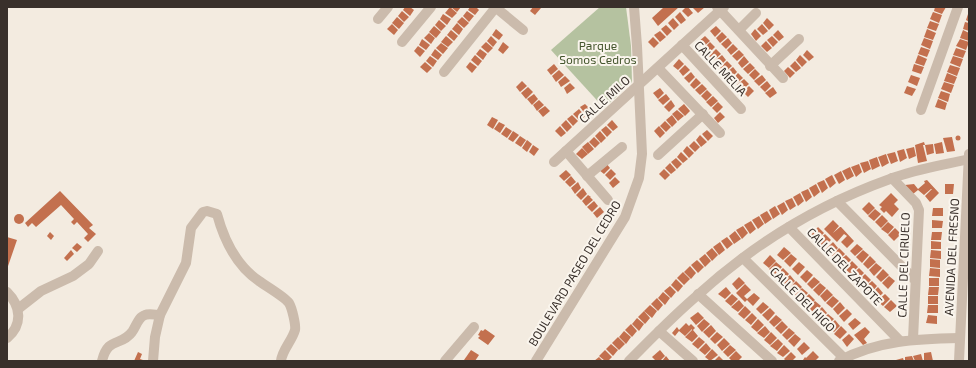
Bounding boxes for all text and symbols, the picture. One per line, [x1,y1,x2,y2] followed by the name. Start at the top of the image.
[559,38,637,66] park label: Parque Somos Cedros
[692,38,750,99] street label: CALLE MELIA
[576,72,632,126] street label: CALLE MILO
[525,198,623,348] street label: BOULEVARD PASEO DEL CEDRO
[941,198,961,316] street label: AVENIDA DEL FRESNO
[894,212,912,318] street label: CALLE DEL CIRUELO
[804,224,886,308] street label: CALLE DEL ZAPOTE
[768,264,838,334] street label: CALLE DEL HIGO

